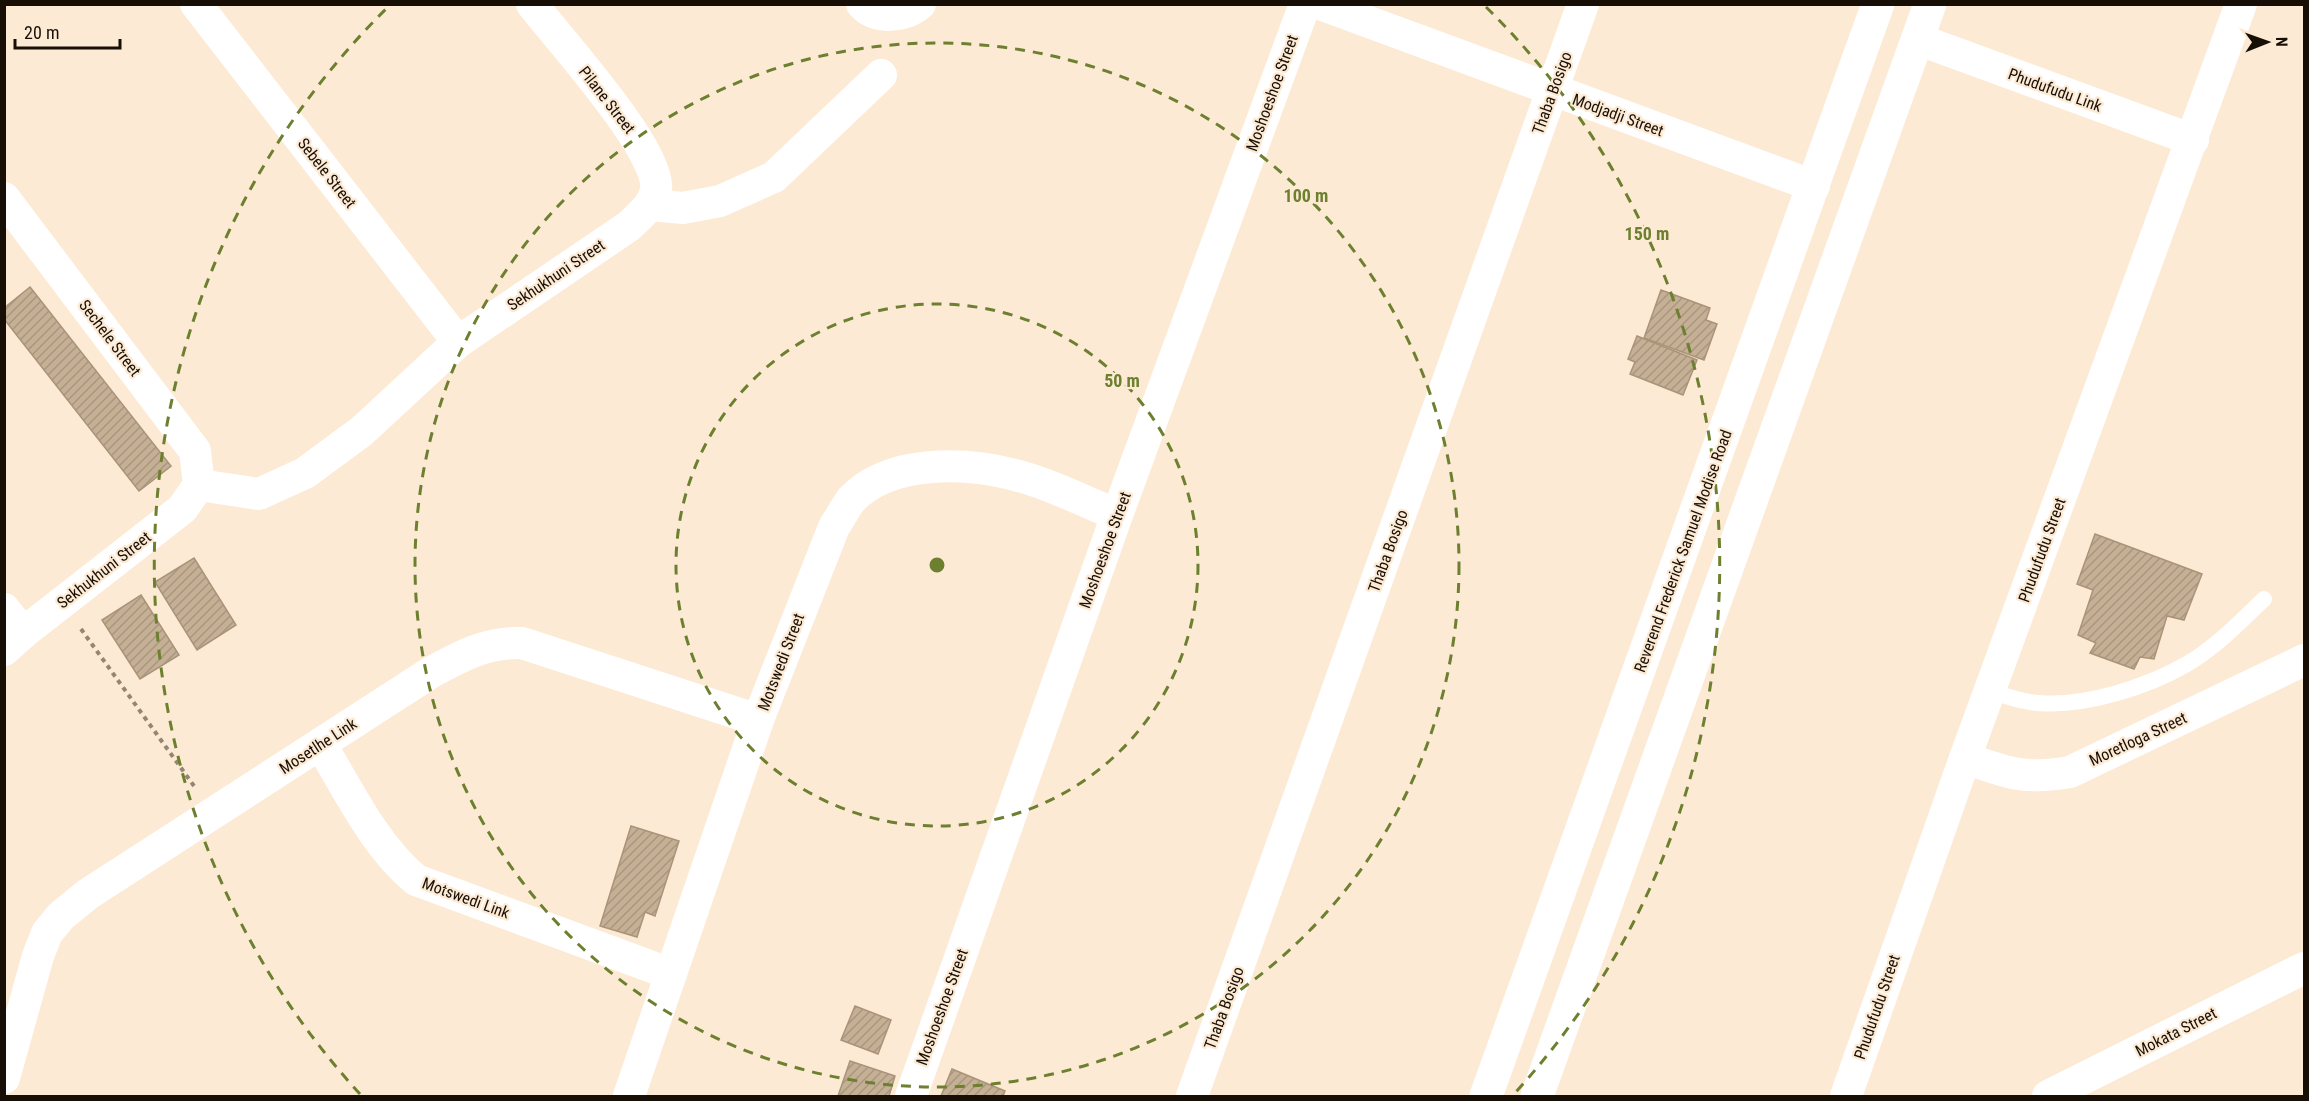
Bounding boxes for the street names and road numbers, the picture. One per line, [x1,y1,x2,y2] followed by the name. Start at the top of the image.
[1242,32,1302,154] street label: Moshoeshoe Street
[1528,49,1576,137] street label: Thaba Bosigo
[575,63,639,138] street label: Pilane Street
[2006,64,2105,116] street label: Phudufudu Link
[1570,90,1666,140] street label: Modjadji Street
[294,134,360,212] street label: Sebele Street
[504,235,609,315] street label: Sekhukhuni Street
[75,296,145,380] street label: Sechele Street
[1630,427,1736,675] street label: Reverend Frederick Samuel Modise Road
[1075,489,1135,611] street label: Moshoeshoe Street
[2014,495,2070,605] street label: Phudufudu Street
[1364,507,1412,595] street label: Thaba Bosigo
[53,527,155,612] street label: Sekhukhuni Street
[754,610,808,713] street label: Motswedi Street
[2086,708,2190,770] street label: Moretloga Street
[276,714,361,778] street label: Mosetlhe Link
[420,873,513,923] street label: Motswedi Link
[912,946,972,1068] street label: Moshoeshoe Street
[1850,952,1904,1062] street label: Phudufudu Street
[1200,964,1248,1052] street label: Thaba Bosigo
[2132,1003,2220,1061] street label: Mokata Street

